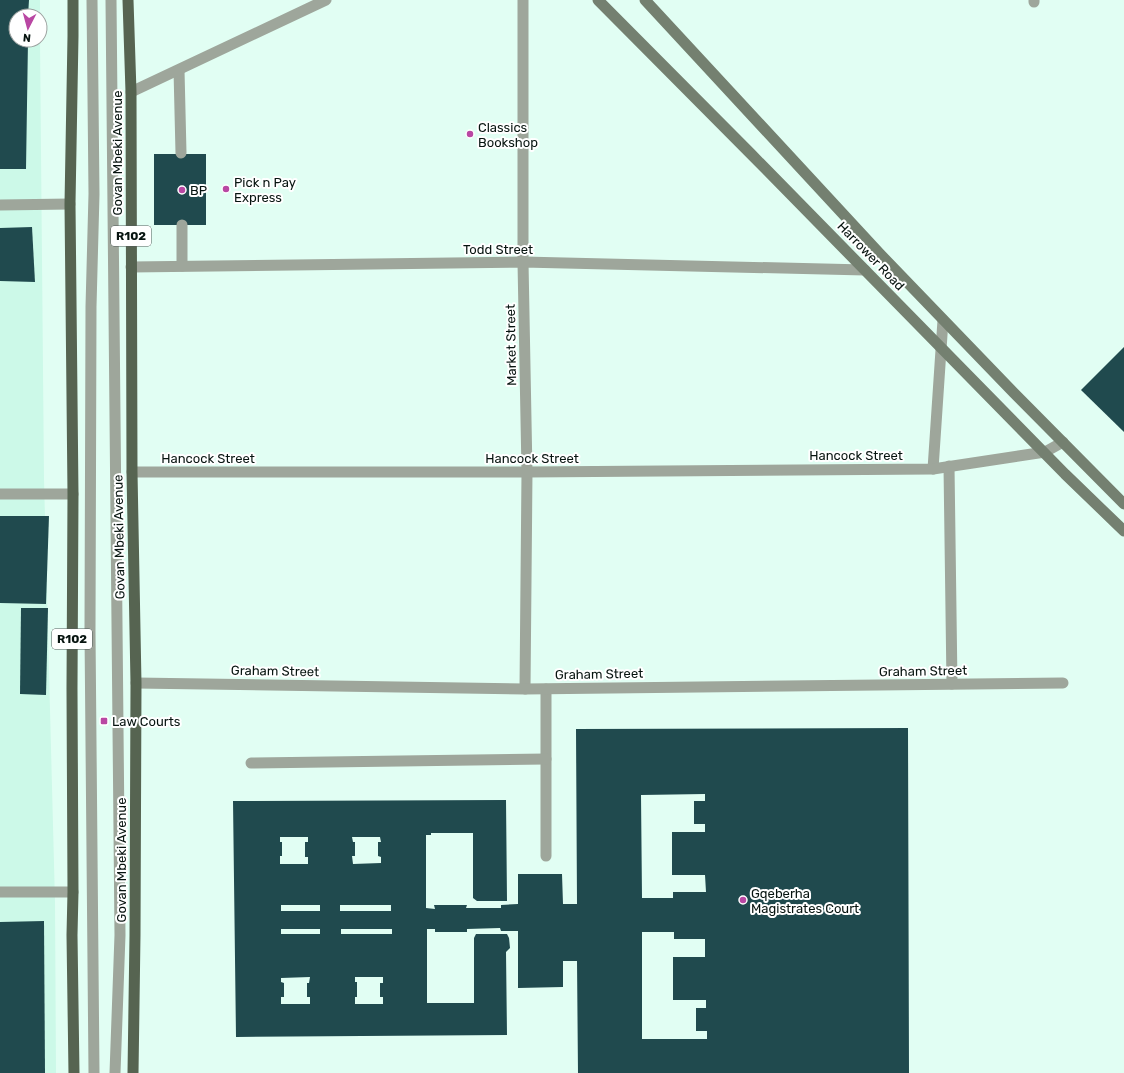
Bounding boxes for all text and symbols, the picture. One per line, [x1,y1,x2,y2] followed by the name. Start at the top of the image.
[8,8,48,48] north arrow
[22,31,32,44] text: N
[110,91,125,215] street label: Govan Mbeki Avenue
[478,120,538,150] place label: Classics Bookshop
[465,129,475,139] marker: Classics Bookshop
[234,175,296,205] place label: Pick n Pay Express
[190,183,207,198] place label: BP
[221,184,231,194] marker: Pick n Pay Express
[177,185,187,195] marker: BP
[834,219,908,293] street label: Harrower Road
[111,226,151,246] road number: R102
[463,242,533,257] street label: Todd Street
[503,304,519,386] street label: Market Street
[809,448,903,463] street label: Hancock Street
[161,451,255,466] street label: Hancock Street
[485,451,579,466] street label: Hancock Street
[110,474,128,600] street label: Govan Mbeki Avenue
[52,629,92,649] road number: R102
[231,663,319,679] street label: Graham Street
[879,663,967,679] street label: Graham Street
[555,666,643,682] street label: Graham Street
[112,714,181,729] place label: Law Courts
[99,716,109,726] marker: Law Courts
[114,798,129,922] street label: Govan Mbeki Avenue
[751,886,859,917] place label: Gqeberha Magistrates Court
[738,895,748,905] marker: Gqeberha Magistrates Court

